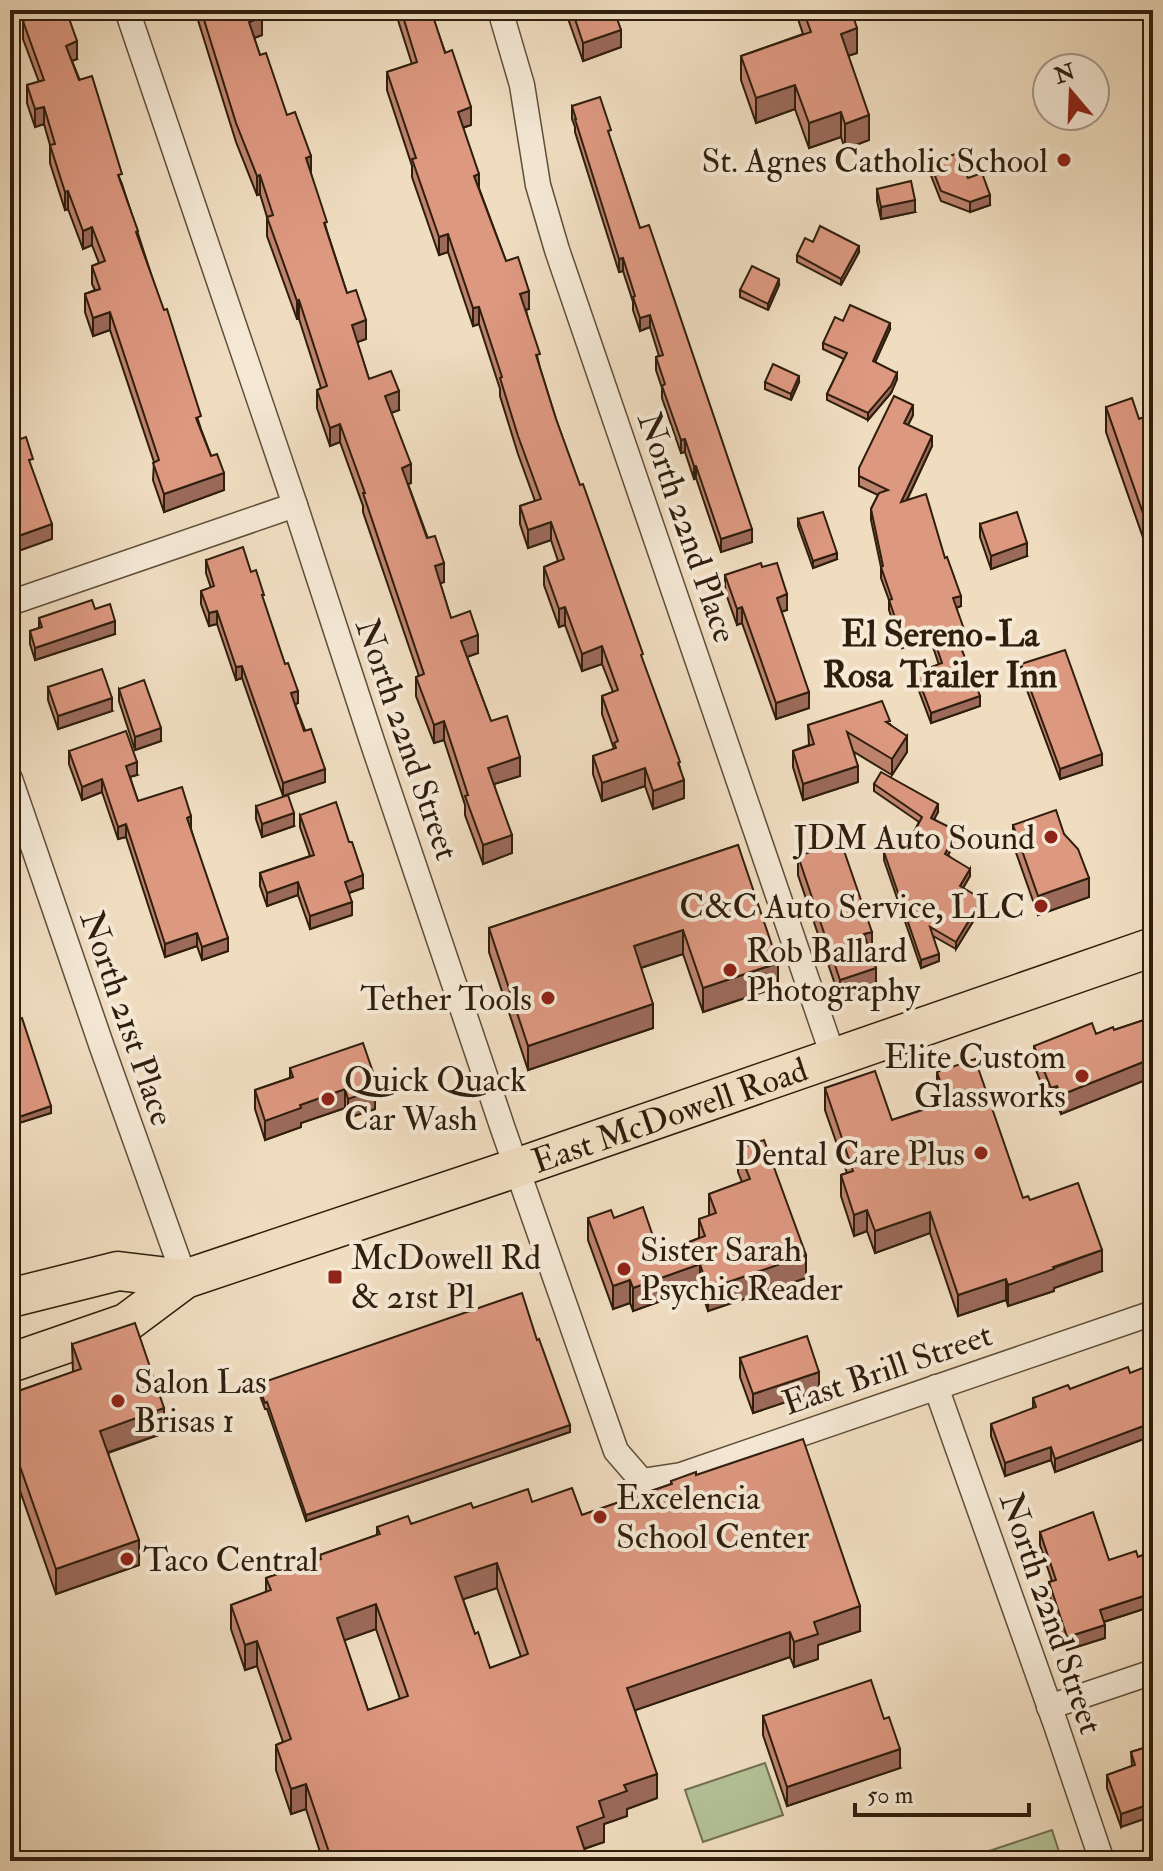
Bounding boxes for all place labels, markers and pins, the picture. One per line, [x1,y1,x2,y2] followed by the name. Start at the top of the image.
[701,140,1048,183] place label: St. Agnes Catholic School
[1055,151,1073,169] marker: St. Agnes Catholic School
[792,817,1035,860] place label: JDM Auto Sound
[1042,828,1060,846] marker: JDM Auto Sound
[679,886,1025,929] place label: C&C Auto Service, LLC
[1032,897,1050,915] marker: C&C Auto Service, LLC
[746,930,921,1012] place label: Rob Ballard Photography
[721,961,739,979] marker: Rob Ballard Photography
[360,978,532,1021] place label: Tether Tools
[539,989,557,1007] marker: Tether Tools
[884,1036,1066,1118] place label: Elite Custom Glassworks
[344,1059,527,1141] place label: Quick Quack Car Wash
[1073,1067,1091,1085] marker: Elite Custom Glassworks
[319,1090,337,1108] marker: Quick Quack Car Wash
[735,1133,965,1176] place label: Dental Care Plus
[972,1144,990,1162] marker: Dental Care Plus
[640,1229,843,1311] place label: Sister Sarah Psychic Reader
[351,1237,541,1319] place label: McDowell Rd & 21st Pl
[615,1260,633,1278] marker: Sister Sarah Psychic Reader
[326,1268,344,1286] marker: McDowell Rd & 21st Pl
[134,1361,267,1443] place label: Salon Las Brisas 1
[109,1392,127,1410] marker: Salon Las Brisas 1
[616,1477,810,1559] place label: Excelencia School Center
[591,1508,609,1526] marker: Excelencia School Center
[143,1539,319,1582] place label: Taco Central
[118,1550,136,1568] marker: Taco Central

